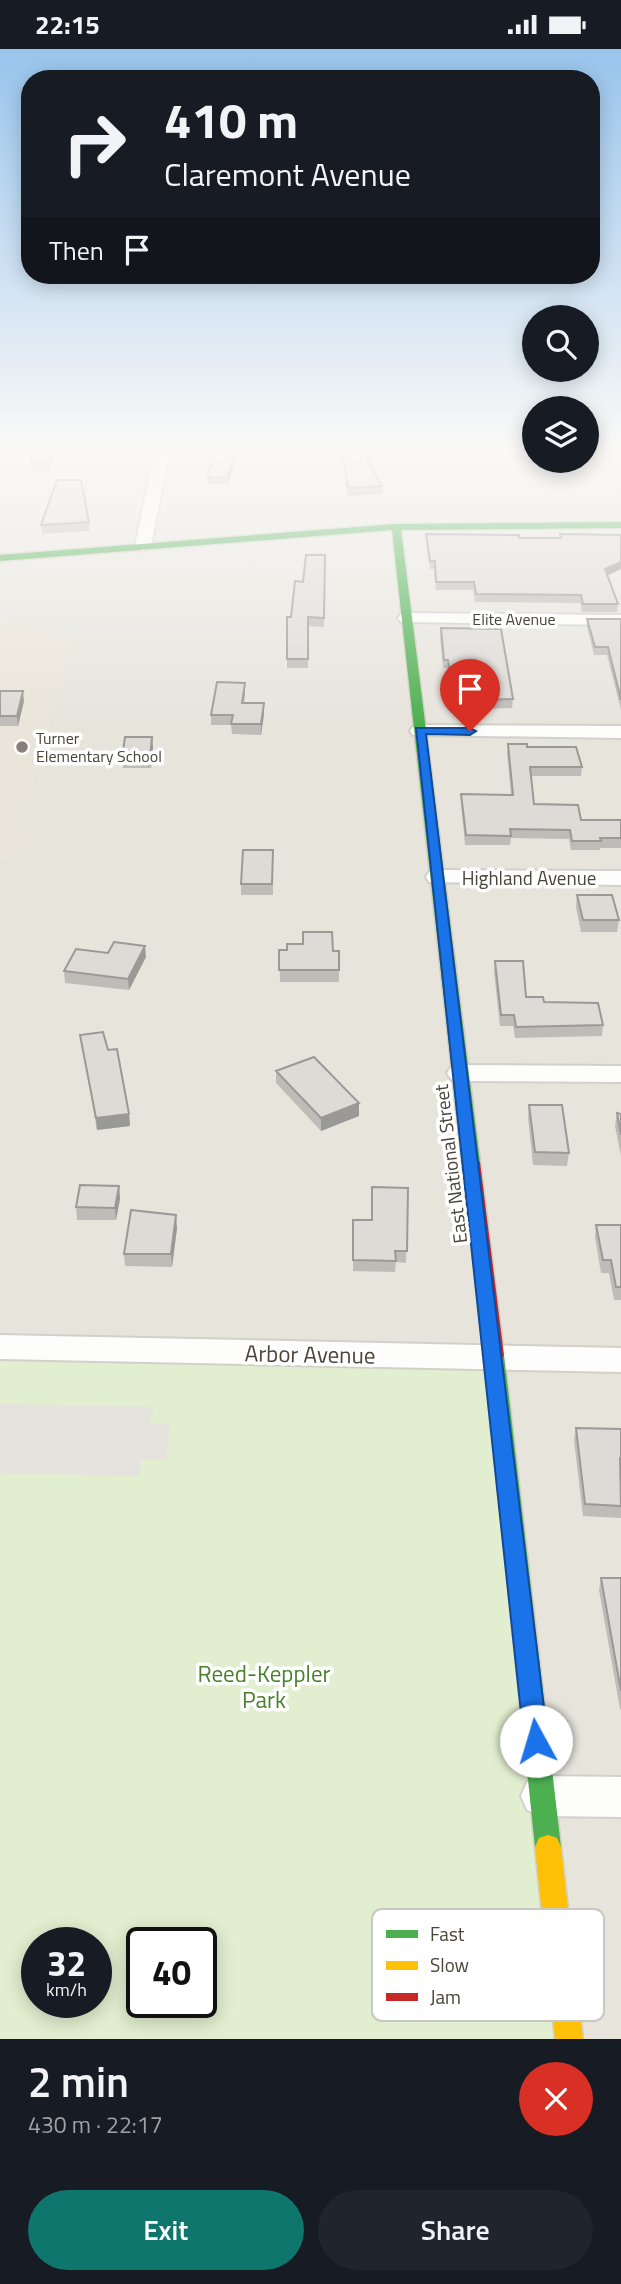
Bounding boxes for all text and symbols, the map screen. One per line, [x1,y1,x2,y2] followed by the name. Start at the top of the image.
[35,5,100,44] text: 22:15
[164,82,298,157] text: 410 m
[49,98,140,189] icon: right
[164,150,411,198] text: Claremont Avenue
[49,231,104,270] text: Then
[118,231,156,269] icon: arrive
[522,305,599,473] map controls
[522,305,599,382] button: search
[522,396,599,473] button: layers
[472,607,556,631] street label: Elite Avenue
[440,659,500,731] pin
[451,670,489,708] icon: arrive
[36,726,162,768] place label: Turner Elementary School
[14,739,30,755] marker: Turner Elementary School
[462,863,596,892] street label: Highland Avenue
[426,1082,474,1245] street label: East National Street
[244,1335,376,1373] street label: Arbor Avenue
[198,1656,330,1717] park label: Reed-Keppler Park
[499,1704,573,1778] position arrow
[372,1909,604,2021] legend
[430,1919,465,1948] text: Fast
[126,1927,217,2018] speed limit sign: 40
[47,1936,86,1990] text: 32
[430,1950,469,1979] text: Slow
[46,1976,87,2003] text: km/h
[430,1982,461,2011] text: Jam
[28,2049,129,2113] text: 2 min
[519,2062,593,2136] button: close
[28,2107,163,2142] text: 430 m · 22:17
[28,2190,304,2270] button: Exit
[318,2190,593,2270] button: Share

